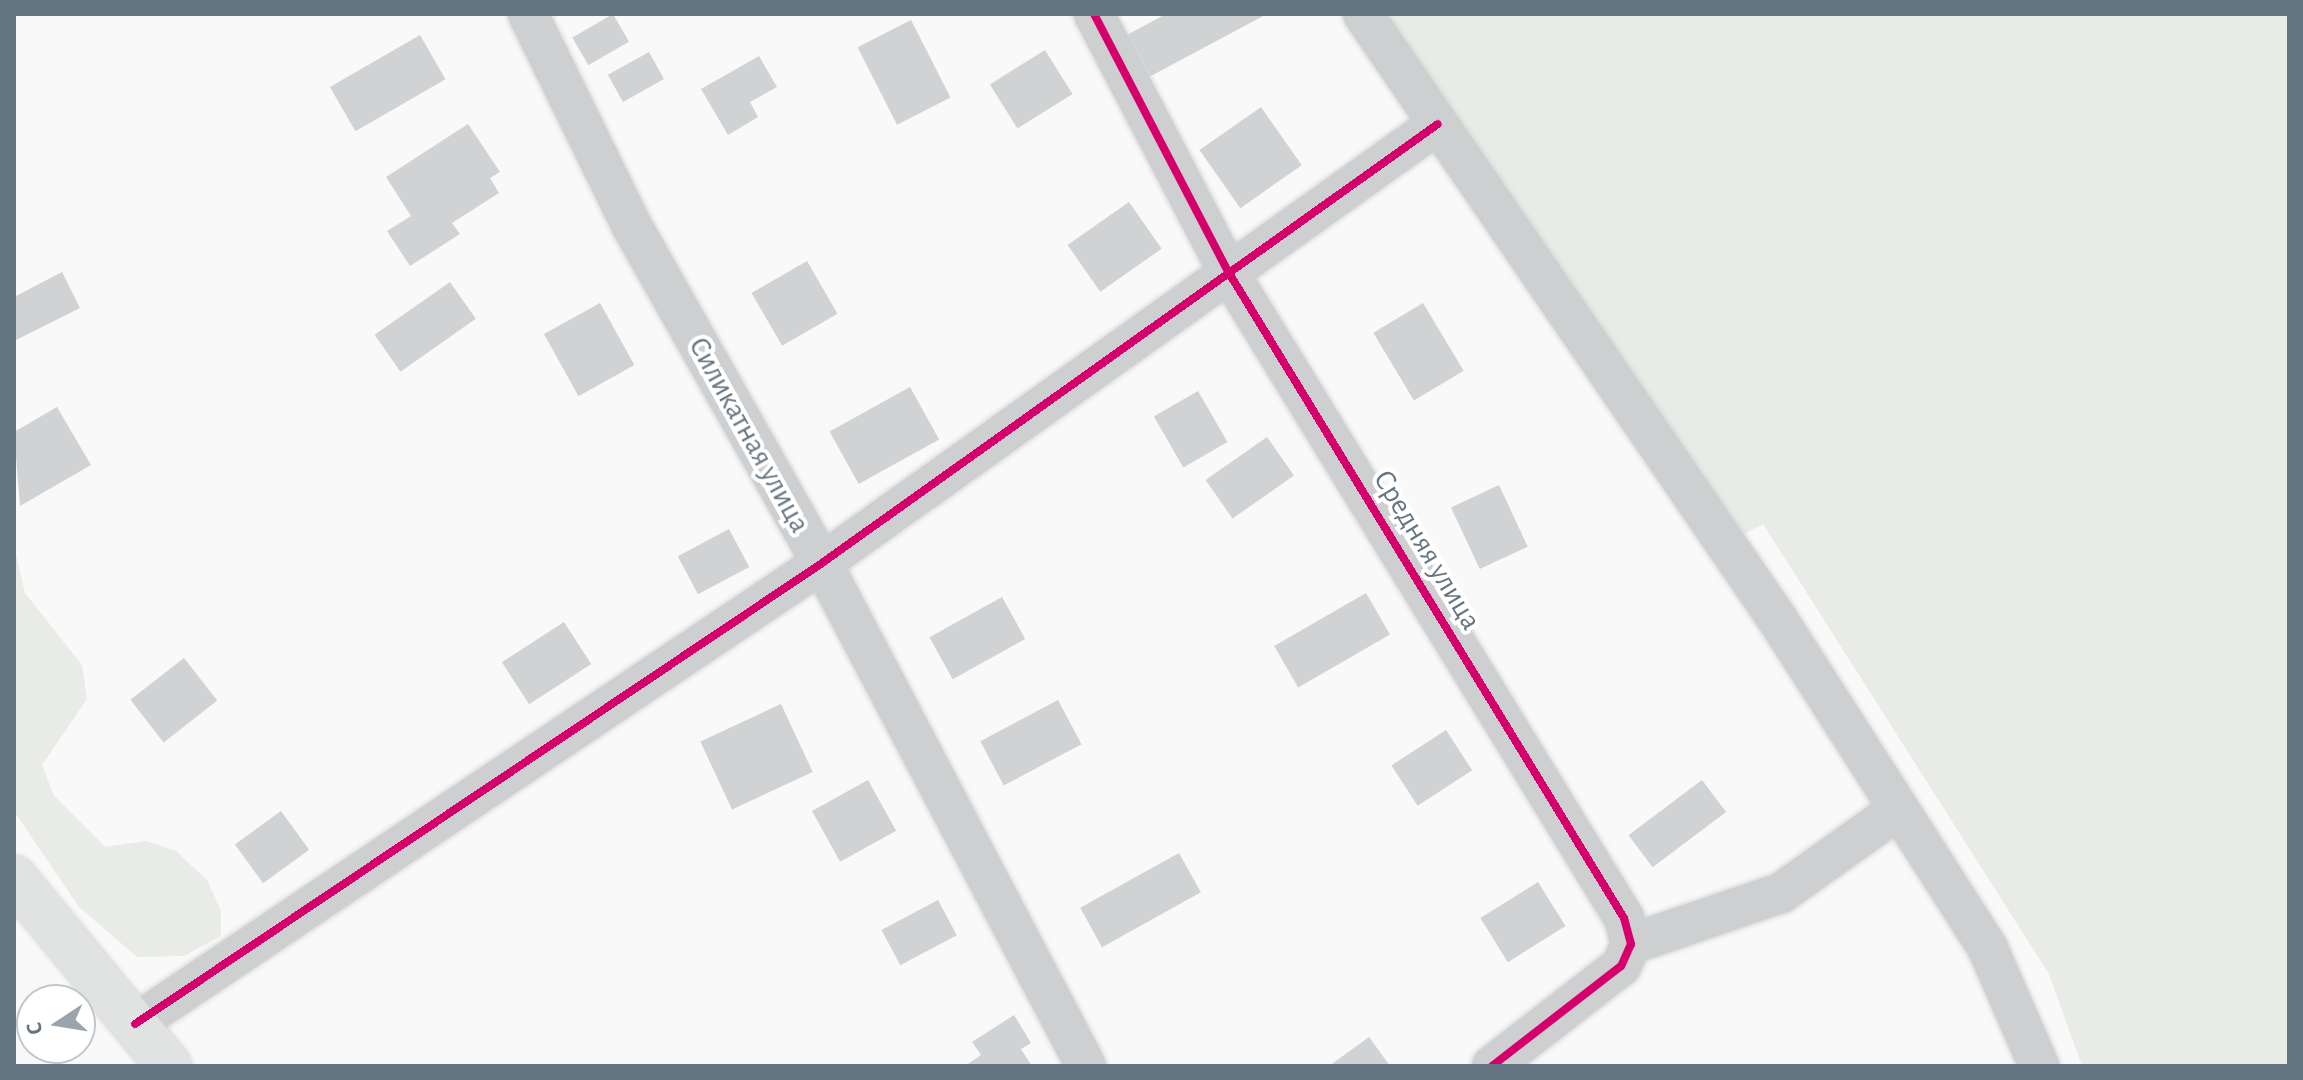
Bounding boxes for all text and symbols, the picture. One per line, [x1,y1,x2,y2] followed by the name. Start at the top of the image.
[680,331,818,539] street label: Силикатная улица
[1365,464,1489,636] street label: Средняя улица
[16,984,96,1064] north arrow
[22,1020,47,1037] text: С

